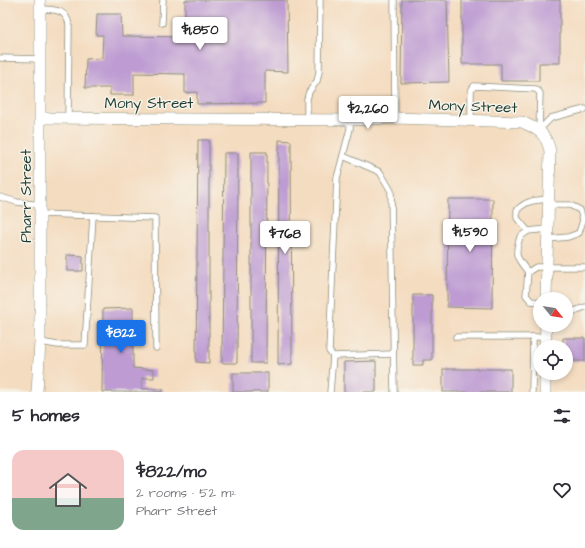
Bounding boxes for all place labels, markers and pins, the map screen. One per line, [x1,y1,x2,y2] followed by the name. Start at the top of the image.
[167,17,233,51] pin: $1,850
[335,96,401,130] pin: $2,260
[437,219,503,253] pin: $1,590
[261,221,309,255] pin: $768
[97,320,145,354] pin: $822

